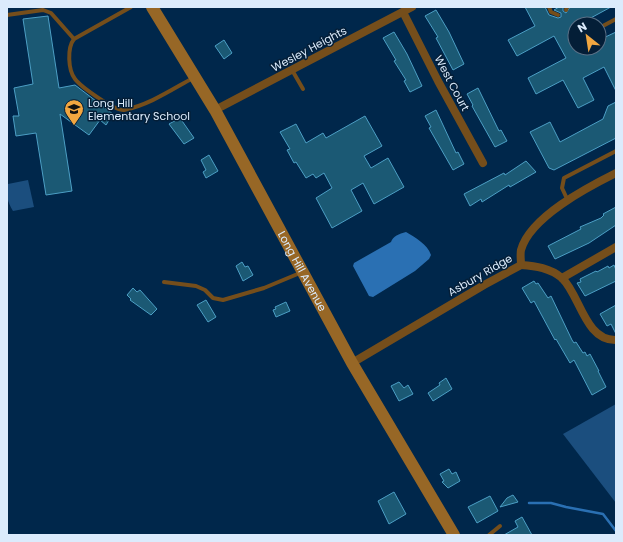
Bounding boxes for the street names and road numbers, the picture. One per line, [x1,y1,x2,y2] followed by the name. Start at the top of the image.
[268,22,350,76] street label: Wesley Heights
[431,52,473,114] street label: West Court
[274,228,331,314] street label: Long Hill Avenue
[445,250,515,300] street label: Asbury Ridge

